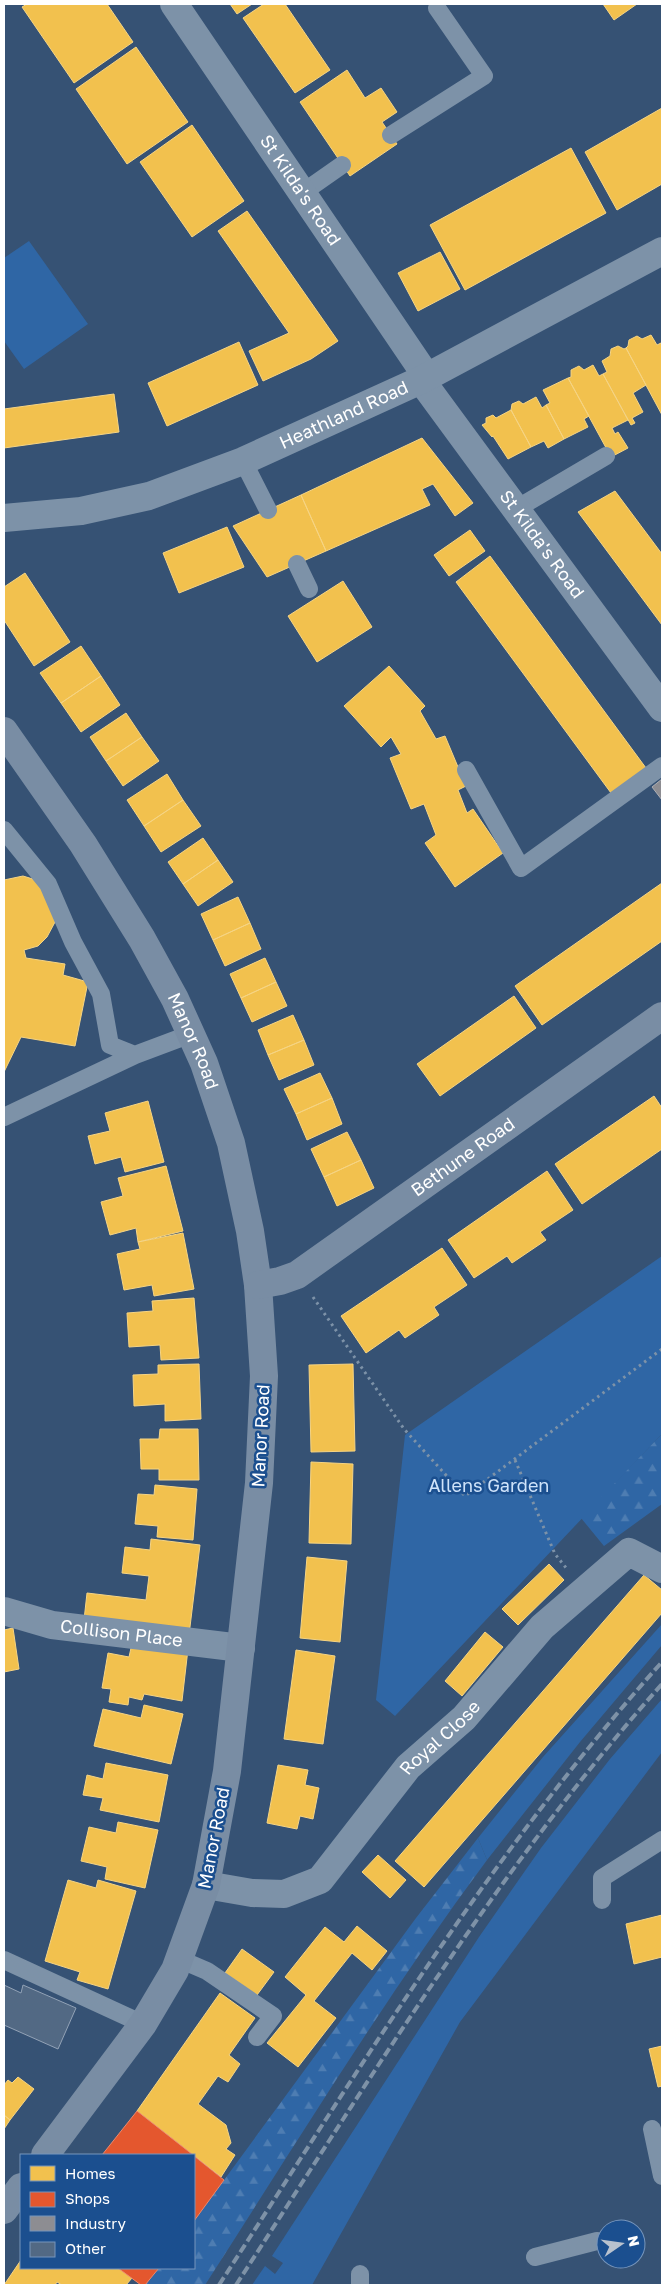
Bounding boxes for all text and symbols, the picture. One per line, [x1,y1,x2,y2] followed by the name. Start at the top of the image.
[256,130,346,249] street label: St Kilda's Road
[276,375,411,453] street label: Heathland Road
[496,485,590,602] street label: St Kilda's Road
[164,989,224,1092] street label: Manor Road
[406,1112,519,1201] street label: Bethune Road
[246,1384,274,1488] street label: Manor Road
[429,1474,549,1496] park label: Allens Garden
[59,1614,184,1651] street label: Collison Place
[394,1695,484,1779] street label: Royal Close
[192,1785,234,1891] street label: Manor Road
[20,2154,195,2269] legend
[65,2164,115,2182] text: Homes
[65,2189,110,2207] text: Shops
[65,2214,126,2232] text: Industry
[596,2219,646,2269] north arrow
[625,2234,644,2248] text: N
[65,2239,106,2257] text: Other

